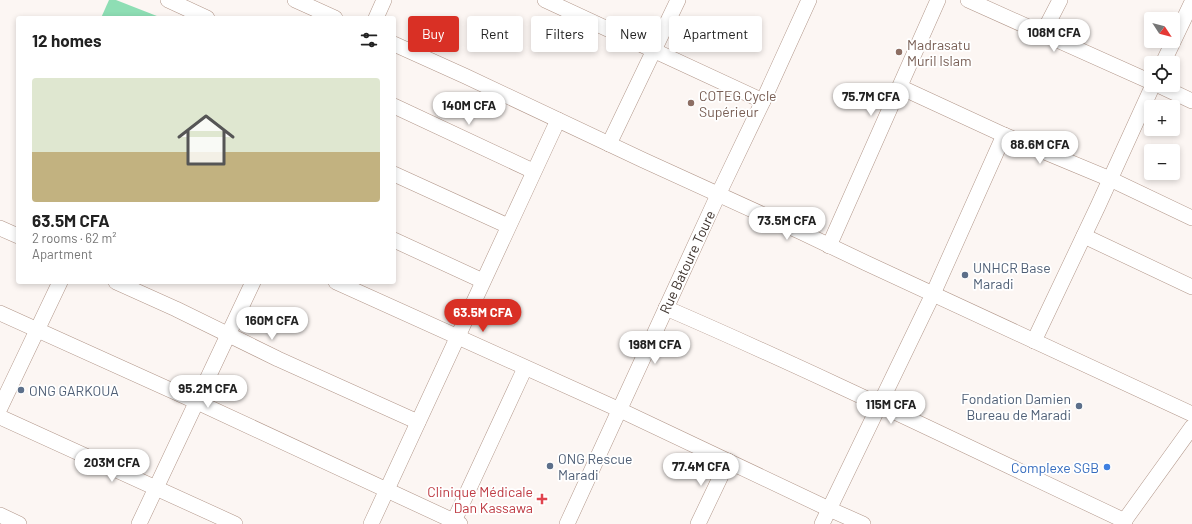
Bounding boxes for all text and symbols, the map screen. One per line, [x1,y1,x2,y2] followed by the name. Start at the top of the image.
[1144,12,1180,48] north arrow
[1144,12,1180,180] map controls
[408,16,459,52] chip: Buy
[467,16,523,52] chip: Rent
[531,16,598,52] chip: Filters
[606,16,661,52] chip: New
[669,16,762,52] chip: Apartment
[1013,19,1095,53] pin: 108M CFA
[1027,24,1081,40] text: 108M CFA
[358,29,380,51] icon: filters
[32,30,102,50] text: 12 homes
[907,36,972,69] place label: Madrasatu Muril Islam
[894,47,904,57] marker: Madrasatu Muril Islam
[1144,56,1180,92] button: locate
[825,83,917,117] pin: 75.7M CFA
[699,87,777,120] place label: COTEG Cycle Supérieur
[842,88,900,104] text: 75.7M CFA
[428,92,510,126] pin: 140M CFA
[442,97,496,113] text: 140M CFA
[686,98,696,108] marker: COTEG Cycle Supérieur
[1144,100,1180,136] button: +
[170,104,242,176] icon: home
[994,131,1086,165] pin: 88.6M CFA
[1010,136,1070,152] text: 88.6M CFA
[1144,144,1180,180] button: −
[741,207,833,241] pin: 73.5M CFA
[656,208,718,316] street label: Rue Batoure Toure
[32,210,110,230] text: 63.5M CFA
[758,212,816,228] text: 73.5M CFA
[32,230,117,246] text: 2 rooms · 62 m²
[32,246,93,262] text: Apartment
[973,259,1051,292] place label: UNHCR Base Maradi
[960,270,970,280] marker: UNHCR Base Maradi
[437,299,529,333] pin: 63.5M CFA
[453,304,513,320] text: 63.5M CFA
[231,307,313,341] pin: 160M CFA
[245,312,299,328] text: 160M CFA
[614,331,696,365] pin: 198M CFA
[628,336,682,352] text: 198M CFA
[162,375,254,409] pin: 95.2M CFA
[178,380,238,396] text: 95.2M CFA
[29,382,119,399] place label: ONG GARKOUA
[16,385,26,395] marker: ONG GARKOUA
[961,390,1071,423] place label: Fondation Damien Bureau de Maradi
[850,391,932,425] pin: 115M CFA
[865,396,917,412] text: 115M CFA
[1074,401,1084,411] marker: Fondation Damien Bureau de Maradi
[71,449,153,483] pin: 203M CFA
[558,450,632,483] place label: ONG Rescue Maradi
[655,453,747,487] pin: 77.4M CFA
[84,454,140,470] text: 203M CFA
[672,458,730,474] text: 77.4M CFA
[1011,459,1099,476] place label: Complexe SGB
[545,461,555,471] marker: ONG Rescue Maradi
[1102,462,1112,472] marker: Complexe SGB
[427,483,533,516] place label: Clinique Médicale Dan Kassawa
[536,493,548,505] marker: Clinique Médicale Dan Kassawa

